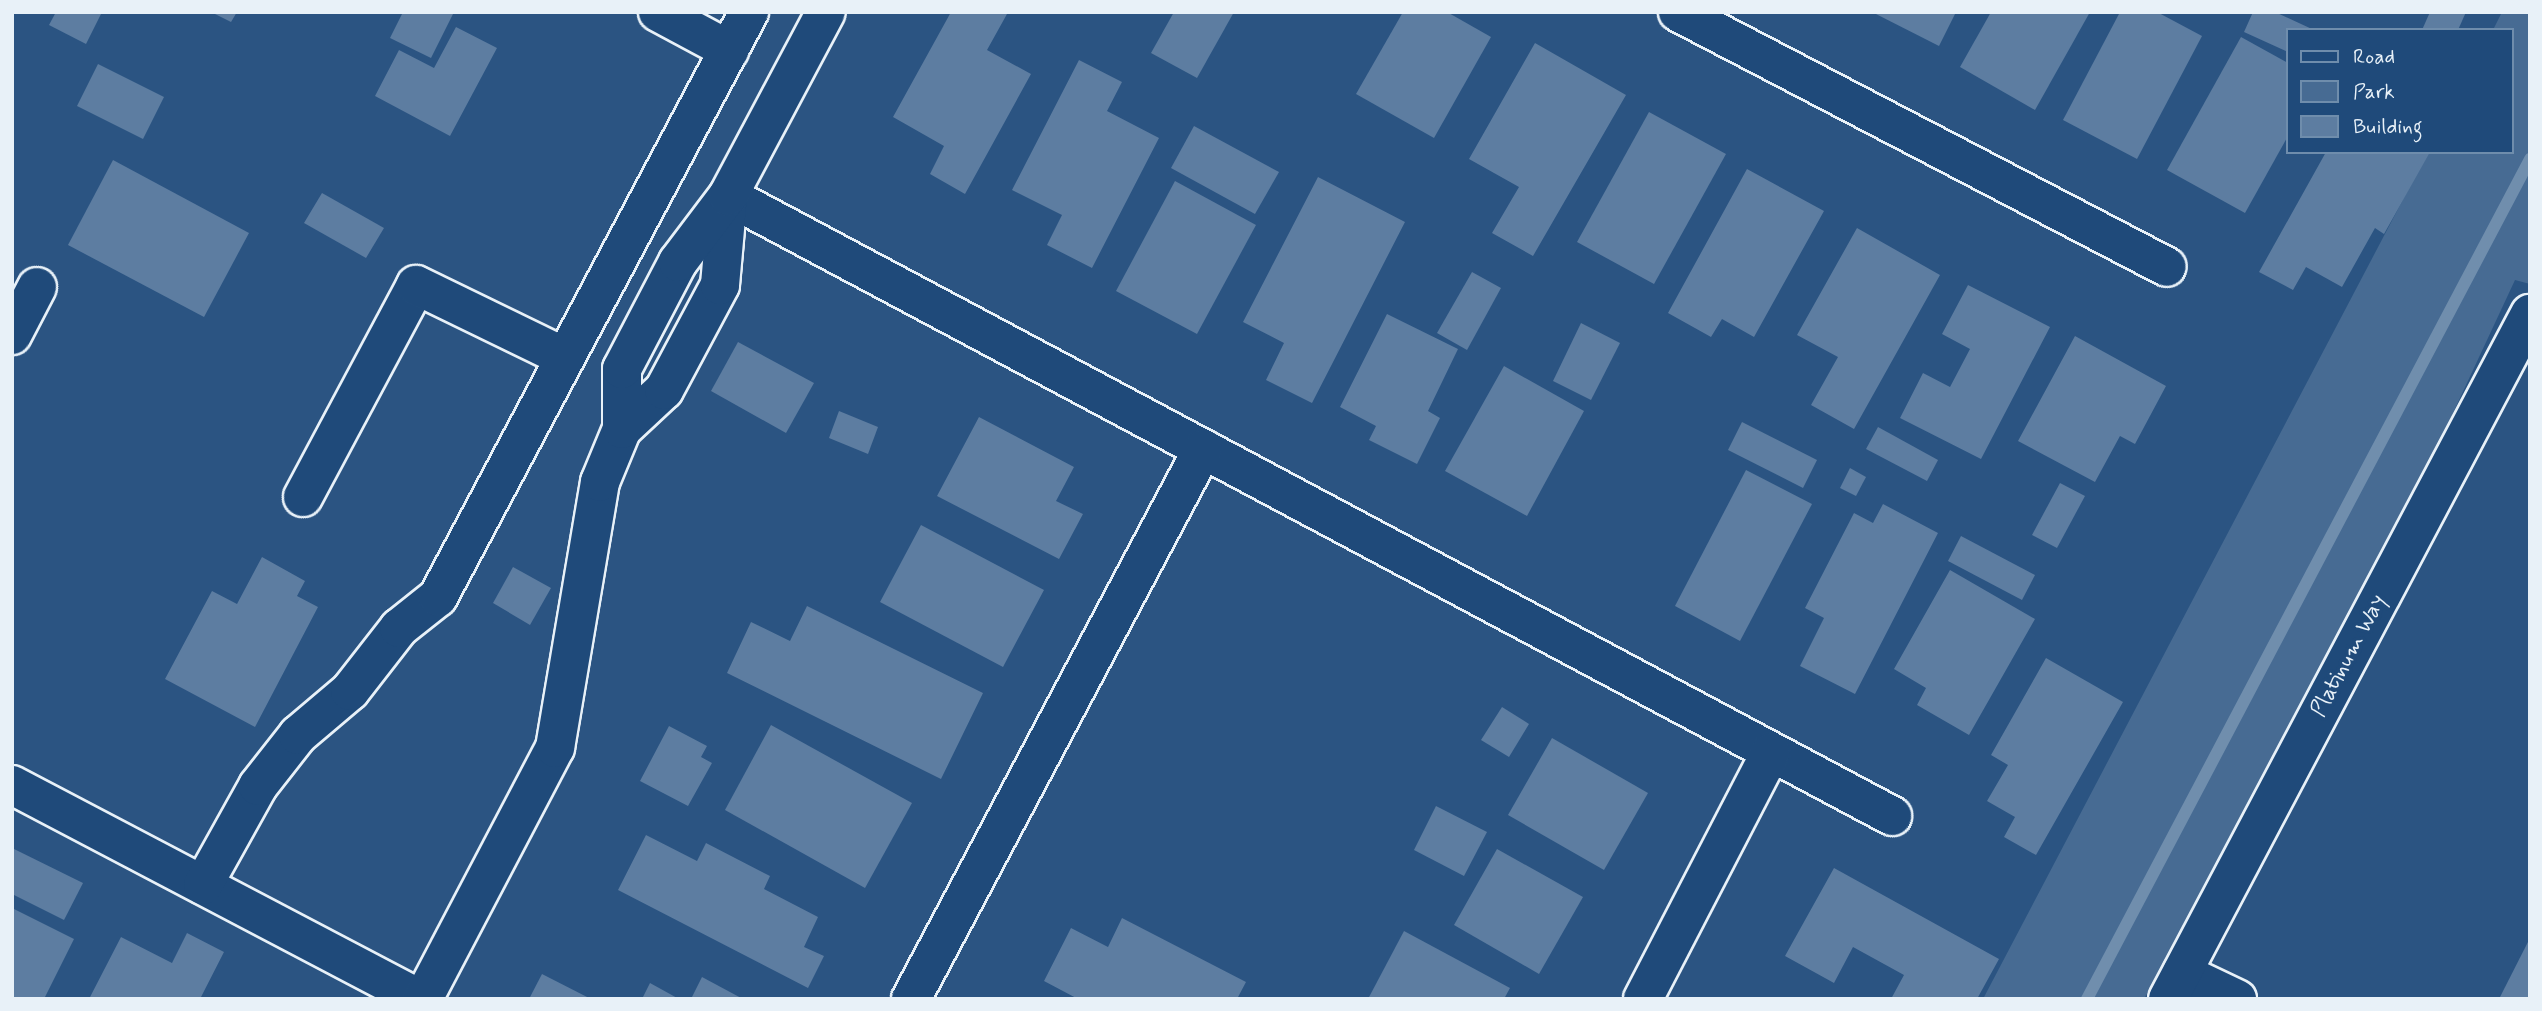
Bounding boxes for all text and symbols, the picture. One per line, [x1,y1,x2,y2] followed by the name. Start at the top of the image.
[2286,28,2514,154] legend
[2353,43,2395,71] text: Road
[2353,78,2395,106] text: Park
[2353,113,2423,141] text: Building
[2304,588,2394,724] street label: Platinum Way

